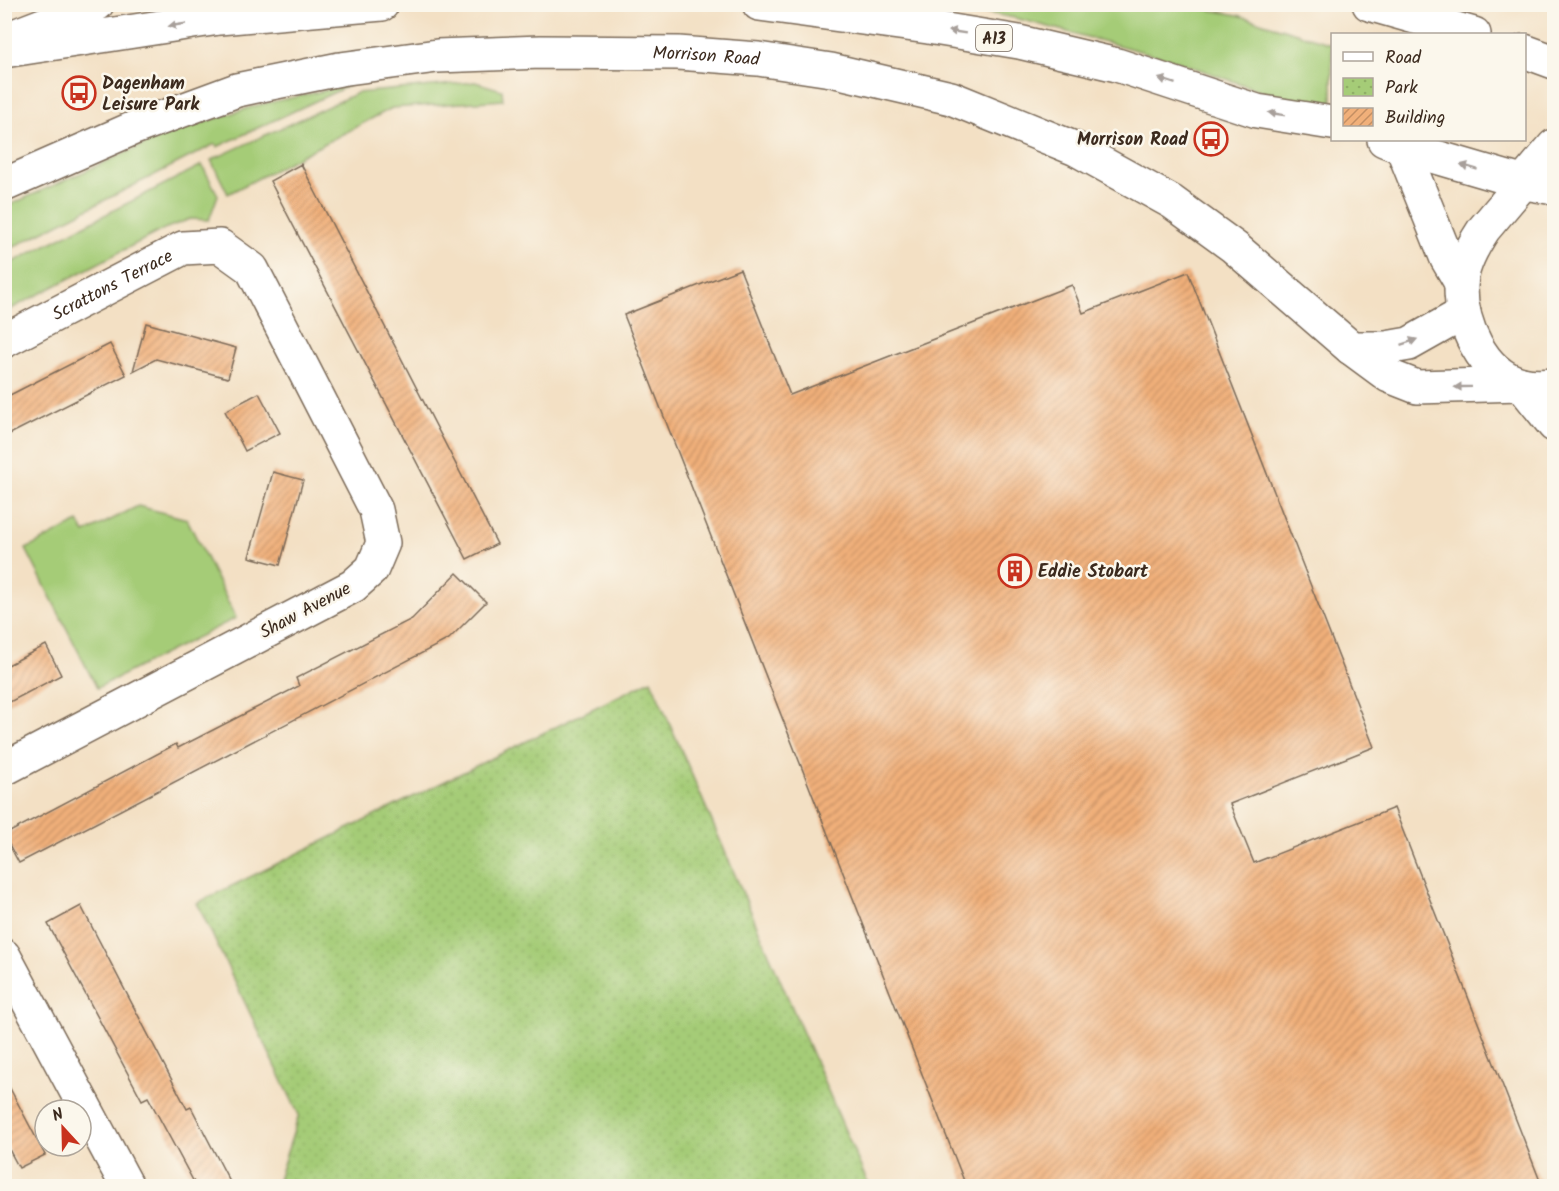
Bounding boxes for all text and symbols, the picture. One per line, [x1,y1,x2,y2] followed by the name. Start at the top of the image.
[168,20,187,29] one-way arrow
[976,25,1012,51] road number: A13
[947,27,966,36] one-way arrow
[1331,33,1526,141] legend
[652,40,762,75] street label: Morrison Road
[1385,44,1422,73] text: Road
[102,70,200,120] place label: Dagenham Leisure Park
[1385,74,1418,103] text: Park
[61,75,97,111] bus stop icon: Dagenham Leisure Park
[1158,76,1176,85] one-way arrow
[1385,104,1445,133] text: Building
[1267,109,1286,118] one-way arrow
[1193,121,1229,157] bus stop icon: Morrison Road
[1077,126,1188,155] place label: Morrison Road
[1460,161,1478,171] one-way arrow
[47,243,179,330] street label: Scrattons Terrace
[1400,337,1418,346] one-way arrow
[1453,382,1472,391] one-way arrow
[997,553,1033,589] building icon: Eddie Stobart
[1038,558,1149,587] place label: Eddie Stobart
[255,575,357,648] street label: Shaw Avenue
[33,1098,93,1158] north arrow
[49,1102,67,1129] text: N

